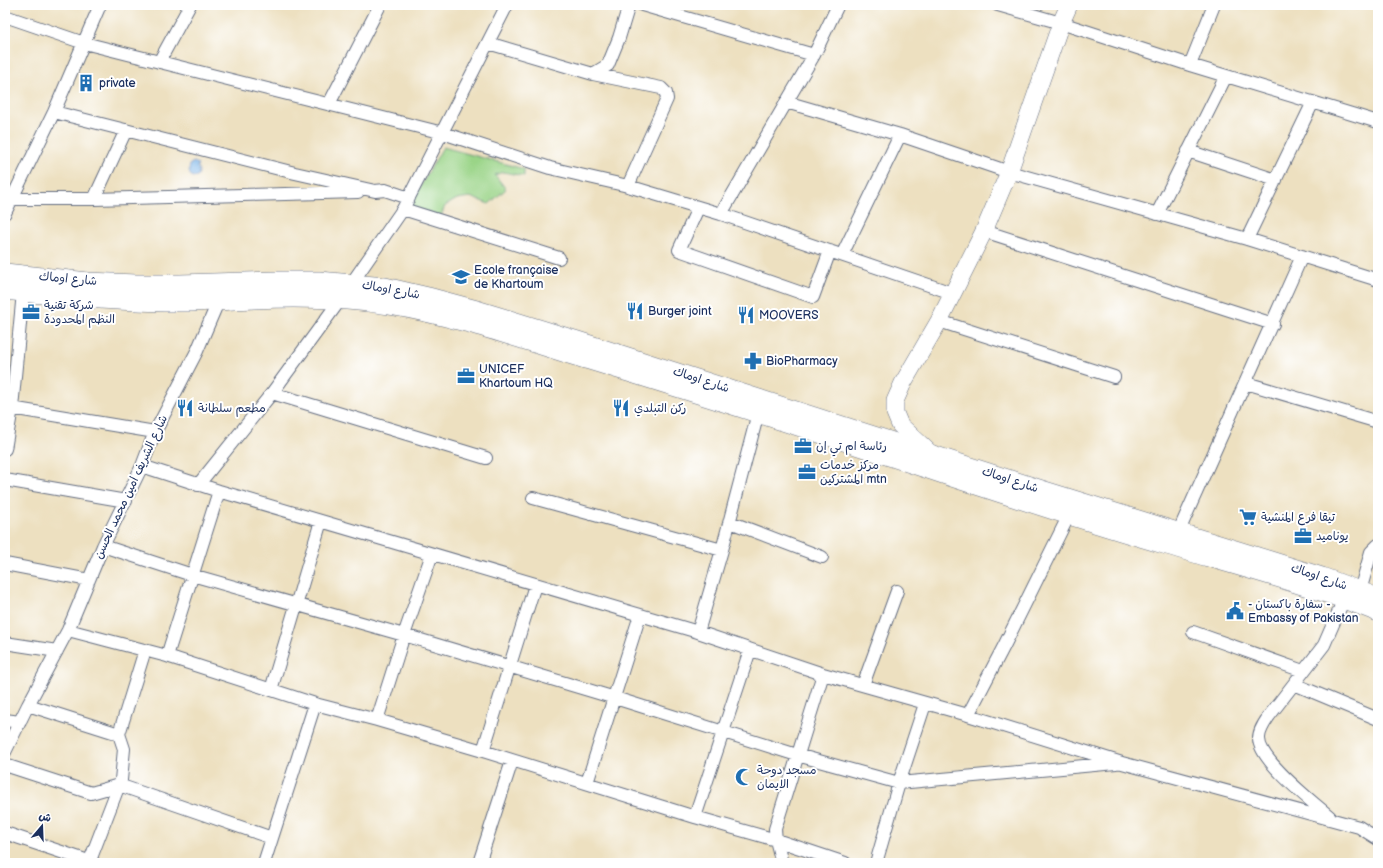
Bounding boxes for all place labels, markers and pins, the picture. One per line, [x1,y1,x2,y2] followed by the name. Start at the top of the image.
[76,73,96,93] building icon: private
[99,76,136,91] place label: private
[474,263,558,292] place label: Ecole française de Khartoum
[451,267,471,287] school or university icon: Ecole française de Khartoum
[44,298,115,328] place label: شركة تقنية النظم المحدودة
[625,301,645,321] restaurant icon: Burger joint
[21,302,41,322] office icon: شركة تقنية النظم المحدودة
[648,304,712,319] place label: Burger joint
[736,305,756,325] restaurant icon: MOOVERS
[759,308,818,323] place label: MOOVERS
[743,351,763,371] pharmacy icon: BioPharmacy
[766,354,838,369] place label: BioPharmacy
[479,362,553,391] place label: UNICEF Khartoum HQ
[456,366,476,386] office icon: UNICEF Khartoum HQ
[175,398,195,418] restaurant icon: مطعم سلطانة
[611,398,631,418] restaurant icon: ركن التبلدي
[198,401,266,417] place label: مطعم سلطانة
[634,401,686,417] place label: ركن التبلدي
[793,436,813,456] office icon: رئاسة ام تي إن
[816,439,887,457] place label: رئاسة ام تي إن
[820,458,887,487] place label: مركز خدمات المشتركين mtn
[797,462,817,482] office icon: مركز خدمات المشتركين mtn
[1238,507,1258,527] supermarket icon: تيقا فرع المنشية
[1261,510,1335,526] place label: تيقا فرع المنشية
[1293,526,1313,546] office icon: يوناميد
[1316,529,1348,544] place label: يوناميد
[1248,597,1359,626] place label: - سفارة باكستان - Embassy of Pakistan
[1225,601,1245,621] public building icon: - سفارة باكستان - Embassy of Pakistan
[757,763,817,792] place label: مسجد دوحة الايمان
[734,767,754,787] mosque icon: مسجد دوحة الايمان

